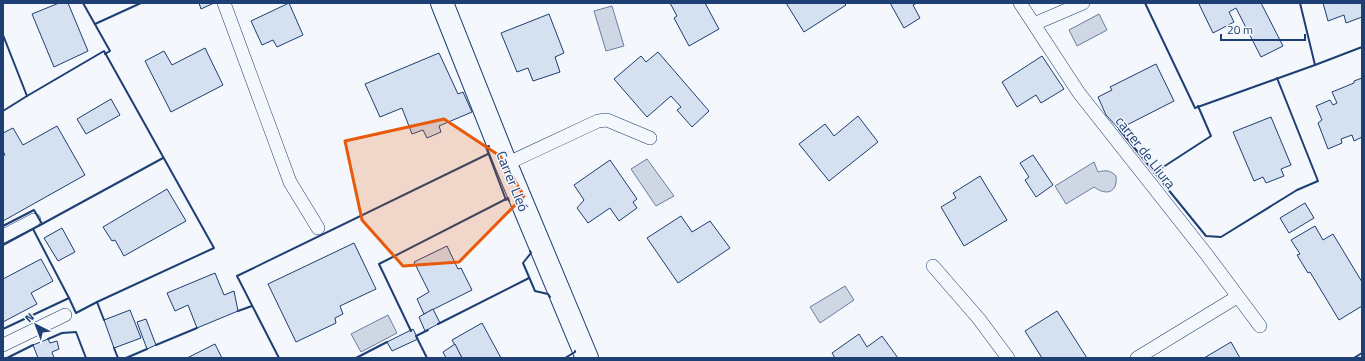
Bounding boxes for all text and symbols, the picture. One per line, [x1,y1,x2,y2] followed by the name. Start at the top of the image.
[1221,16,1305,42] scale bar
[1227,20,1253,39] text: 20 m
[1111,111,1181,193] street label: carrer de Lliura
[491,148,535,214] street label: Carrer Lleó
[16,305,56,345] north arrow
[21,309,37,326] text: N

